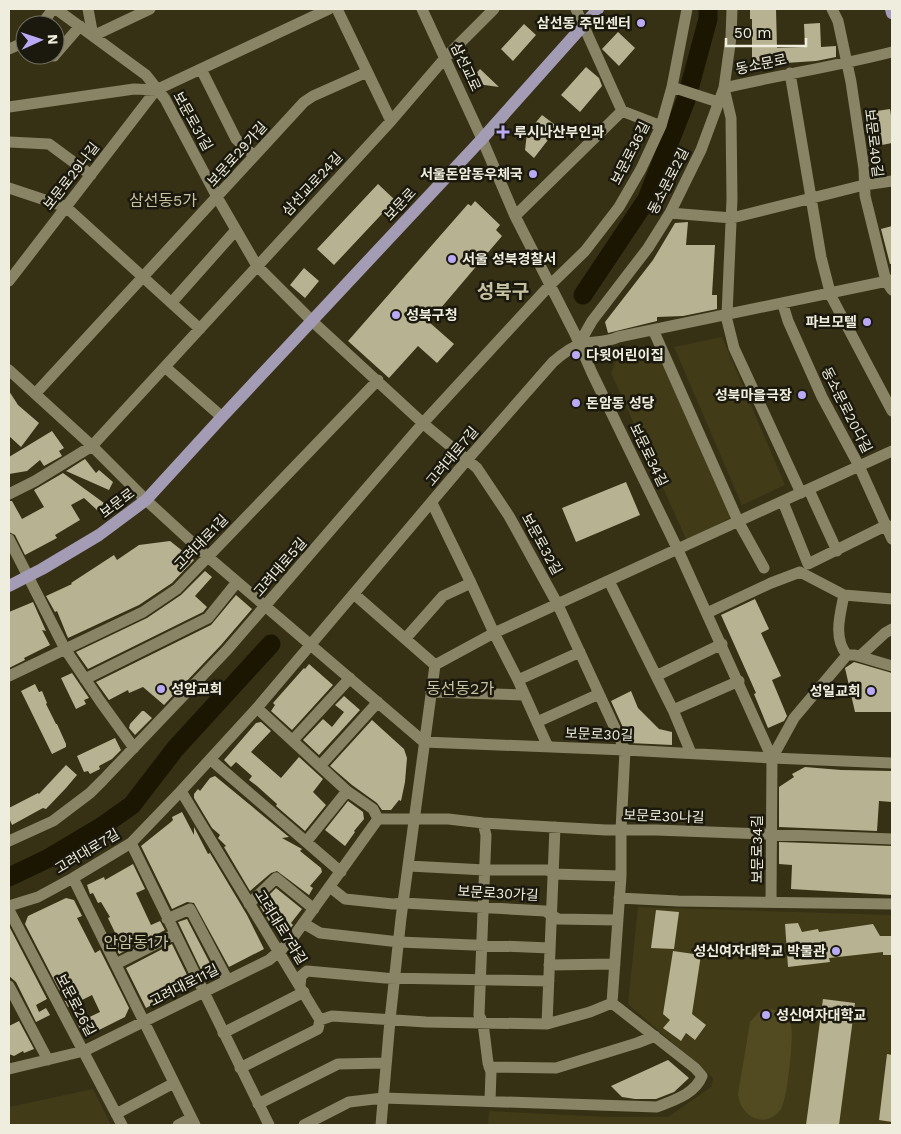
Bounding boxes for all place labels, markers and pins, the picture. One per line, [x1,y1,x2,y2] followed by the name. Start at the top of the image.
[537,15,631,31] place label: 삼선동 주민센터
[635,17,647,29] marker: 삼선동 주민센터
[514,124,604,140] place label: 루시나산부인과
[496,125,510,139] marker: 루시나산부인과
[420,166,523,182] place label: 서울돈암동우체국
[527,168,539,180] marker: 서울돈암동우체국
[462,251,556,267] place label: 서울 성북경찰서
[446,253,458,265] marker: 서울 성북경찰서
[406,307,458,323] place label: 성북구청
[390,309,402,321] marker: 성북구청
[805,314,857,330] place label: 파브모텔
[861,316,873,328] marker: 파브모텔
[586,347,663,363] place label: 다윗어린이집
[570,349,582,361] marker: 다윗어린이집
[715,387,792,403] place label: 성북마을극장
[796,389,808,401] marker: 성북마을극장
[586,395,655,411] place label: 돈암동 성당
[570,397,582,409] marker: 돈암동 성당
[171,681,223,697] place label: 성암교회
[155,683,167,695] marker: 성암교회
[809,683,861,699] place label: 성일교회
[865,685,877,697] marker: 성일교회
[693,943,826,959] place label: 성신여자대학교 박물관
[830,945,842,957] marker: 성신여자대학교 박물관
[776,1007,866,1023] place label: 성신여자대학교
[760,1009,772,1021] marker: 성신여자대학교

